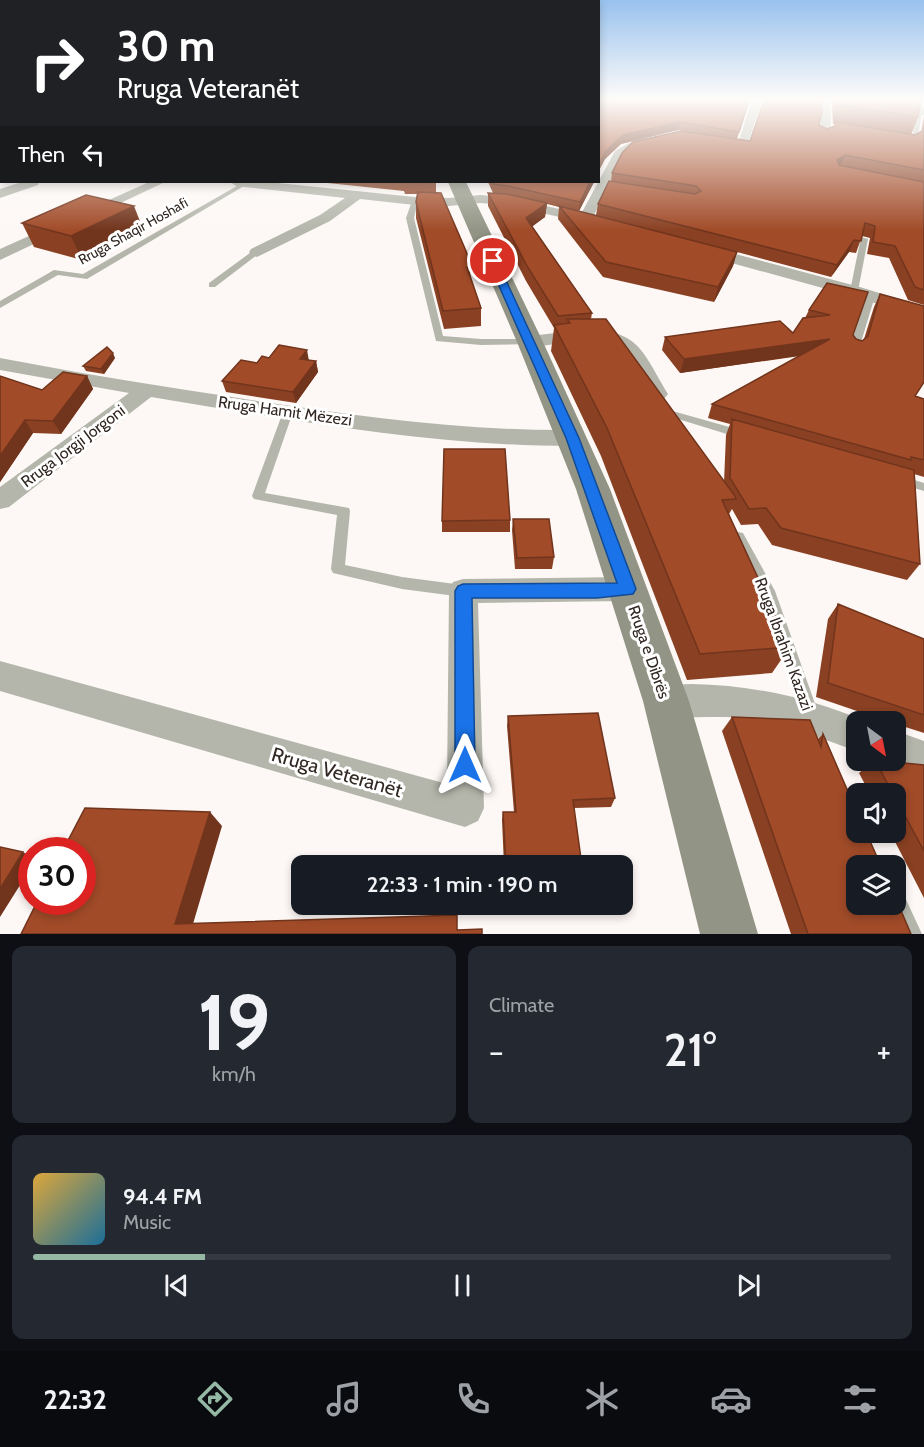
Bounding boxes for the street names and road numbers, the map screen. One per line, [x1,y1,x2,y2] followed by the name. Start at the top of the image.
[75,193,191,269] street label: Rruga Shaqir Hoshafi
[217,392,353,430] street label: Rruga Hamit Mëzezi
[17,401,129,491] street label: Rruga Jorgji Jorgoni
[751,575,817,713] street label: Rruga Ibrahim Kazazi
[624,603,674,702] street label: Rruga e Dibrës
[269,742,405,802] street label: Rruga Veteranët

